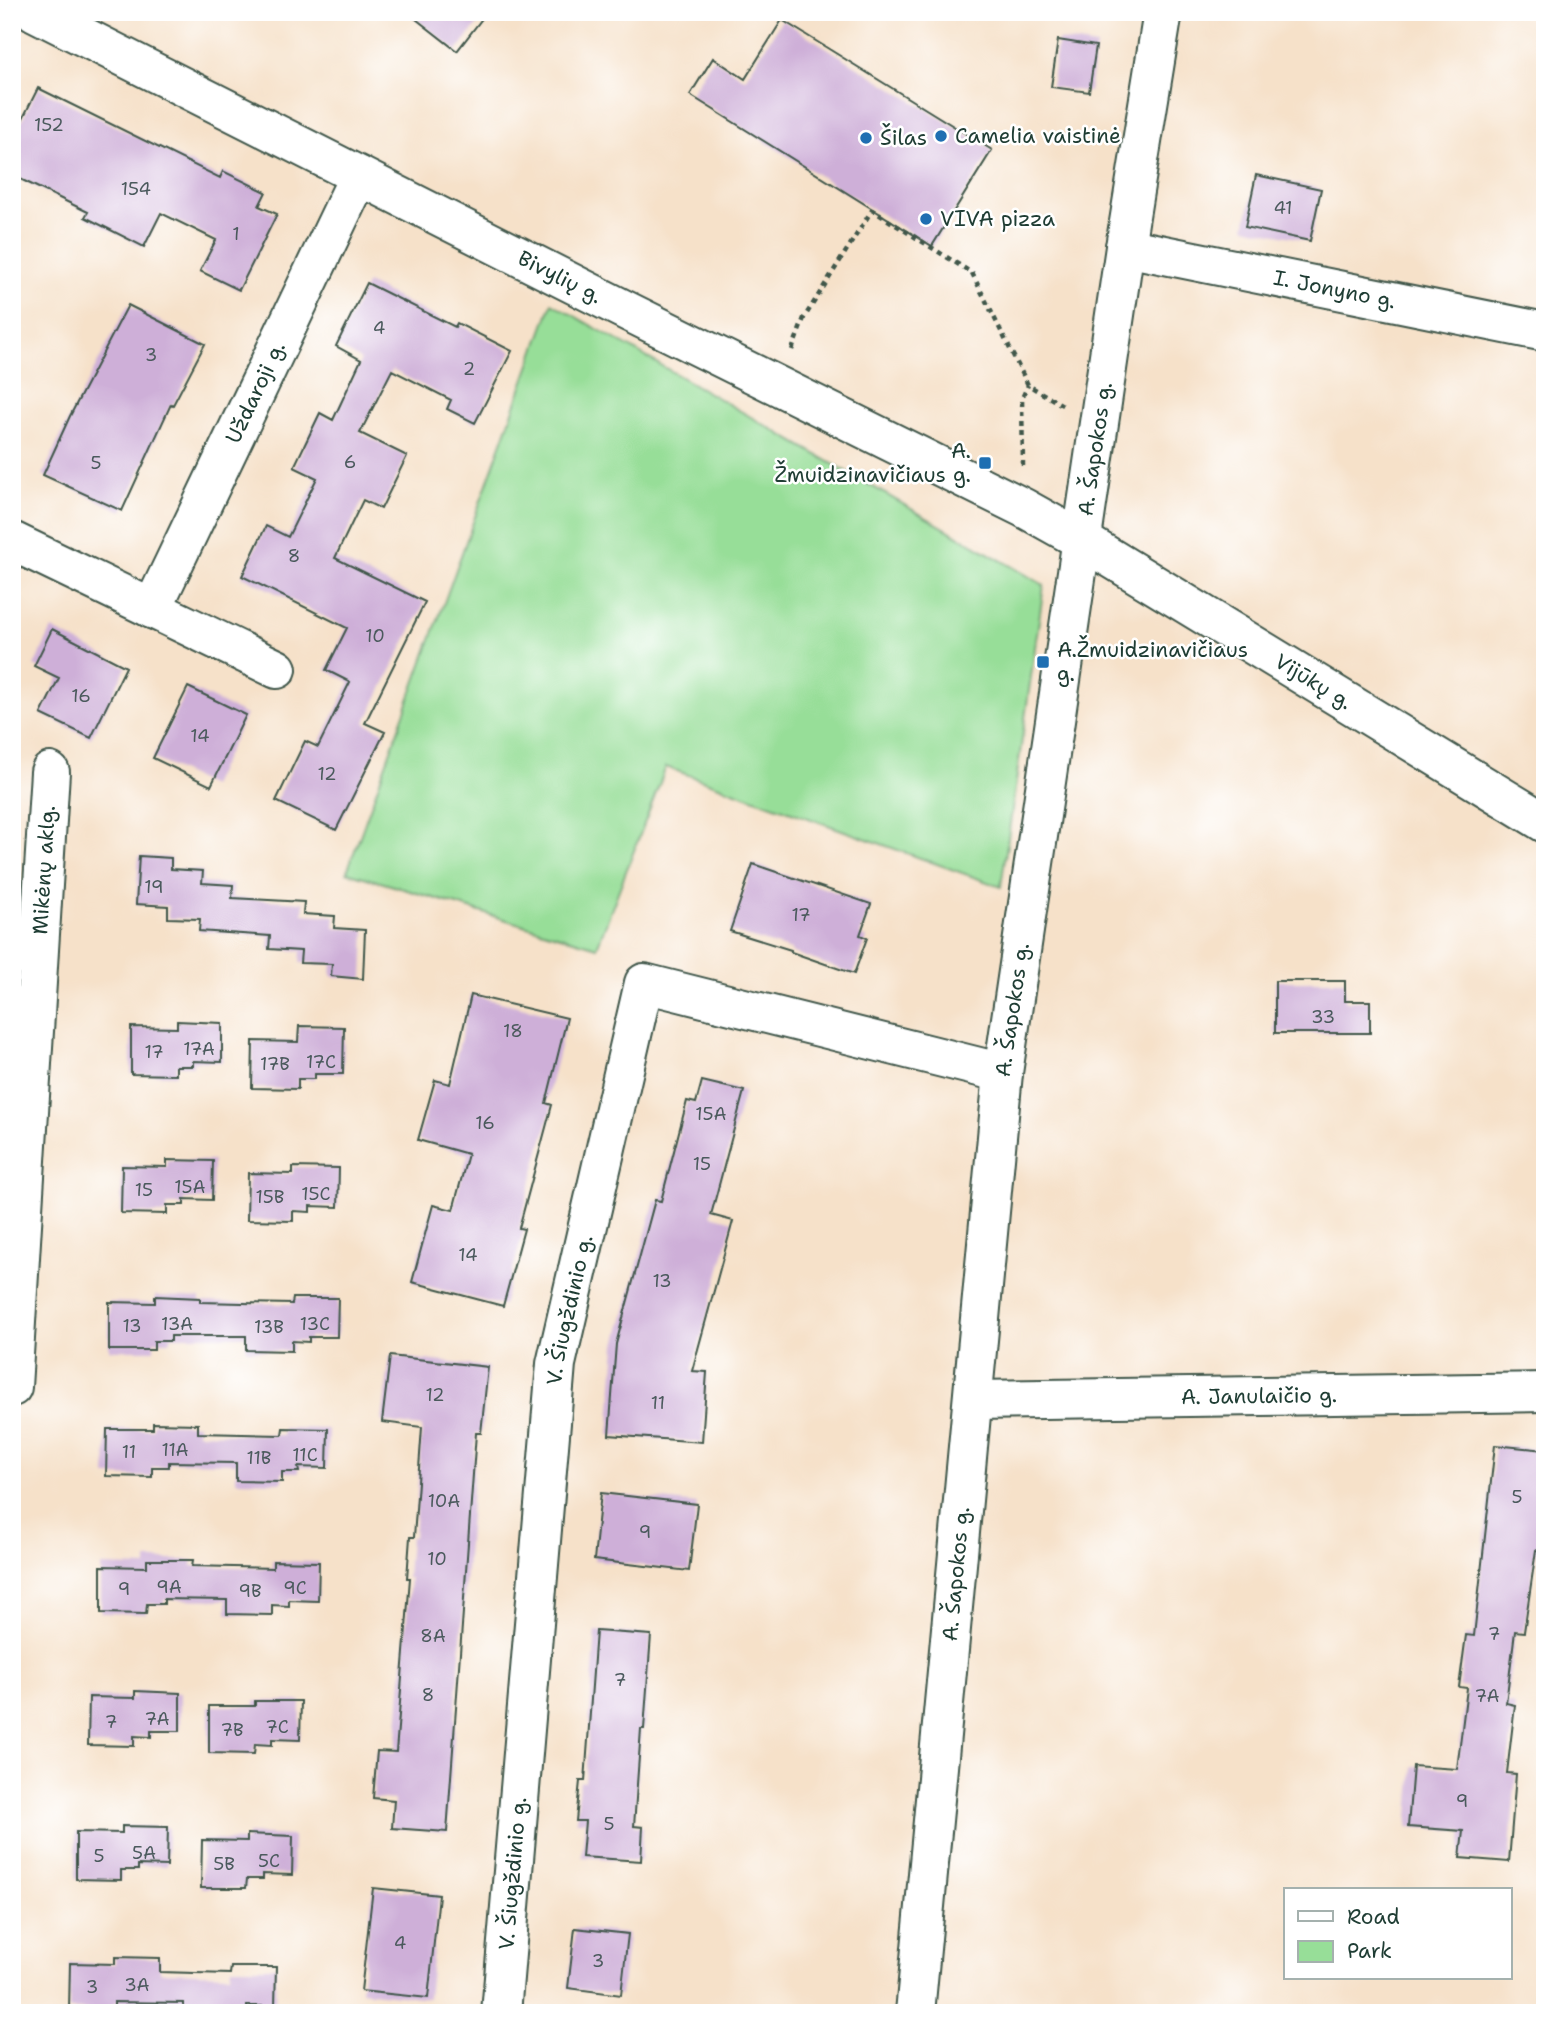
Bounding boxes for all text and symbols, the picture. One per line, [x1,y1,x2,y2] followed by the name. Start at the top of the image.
[34,113,64,137] house number: 152
[955,122,1121,150] place label: Camelia vaistinė
[880,123,927,152] place label: Šilas
[933,128,949,144] marker: Camelia vaistinė
[858,130,874,146] marker: Šilas
[121,177,151,201] house number: 154
[1273,196,1293,220] house number: 41
[940,205,1055,233] place label: VIVA pizza
[918,211,934,227] marker: VIVA pizza
[232,222,240,246] house number: 1
[513,244,607,310] street label: Bivylių g.
[1271,263,1398,315] street label: I. Jonyno g.
[373,316,385,340] house number: 4
[219,337,292,448] street label: Uždaroji g.
[145,343,157,367] house number: 3
[463,357,475,381] house number: 2
[1071,380,1119,518] street label: A. Šapokos g.
[775,437,971,489] place label: A. Žmuidzinavičiaus g.
[344,450,356,474] house number: 6
[90,451,102,475] house number: 5
[977,455,993,471] marker: A. Žmuidzinavičiaus g.
[288,544,300,568] house number: 8
[365,624,385,648] house number: 10
[1057,635,1248,688] place label: A.Žmuidzinavičiaus g.
[1269,647,1358,716] street label: Vijūkų g.
[1035,654,1051,670] marker: A.Žmuidzinavičiaus g.
[71,684,91,708] house number: 16
[190,724,210,748] house number: 14
[317,762,337,786] house number: 12
[26,805,62,935] street label: Mikėnų aklg.
[144,875,164,899] house number: 19
[791,903,811,927] house number: 17
[989,941,1036,1079] street label: A. Šapokos g.
[1311,1005,1335,1029] house number: 33
[503,1019,523,1043] house number: 18
[183,1037,215,1061] house number: 17A
[144,1040,164,1064] house number: 17
[306,1050,336,1074] house number: 17C
[260,1052,290,1076] house number: 17B
[695,1102,727,1126] house number: 15A
[475,1111,495,1135] house number: 16
[693,1152,711,1176] house number: 15
[174,1175,206,1199] house number: 15A
[135,1178,153,1202] house number: 15
[301,1182,331,1206] house number: 15C
[256,1185,284,1209] house number: 15B
[540,1232,599,1386] street label: V. Šiugždinio g.
[458,1243,478,1267] house number: 14
[652,1269,672,1293] house number: 13
[161,1312,193,1336] house number: 13A
[300,1312,330,1336] house number: 13C
[122,1314,142,1338] house number: 13
[254,1315,284,1339] house number: 13B
[1181,1381,1337,1411] street label: A. Janulaičio g.
[425,1383,445,1407] house number: 12
[651,1391,665,1415] house number: 11
[162,1438,188,1462] house number: 11A
[122,1440,136,1464] house number: 11
[292,1443,318,1467] house number: 11C
[247,1446,271,1470] house number: 11B
[1511,1485,1523,1509] house number: 5
[428,1489,460,1513] house number: 10A
[936,1505,976,1642] street label: A. Šapokos g.
[639,1520,651,1544] house number: 9
[427,1547,447,1571] house number: 10
[156,1575,182,1599] house number: 9A
[283,1576,307,1600] house number: 9C
[118,1577,130,1601] house number: 9
[238,1579,262,1603] house number: 9B
[1488,1622,1500,1646] house number: 7
[420,1624,446,1648] house number: 8A
[614,1668,626,1692] house number: 7
[422,1683,434,1707] house number: 8
[1475,1684,1499,1708] house number: 7A
[145,1707,169,1731] house number: 7A
[105,1710,117,1734] house number: 7
[265,1715,289,1739] house number: 7C
[220,1718,244,1742] house number: 7B
[1456,1789,1468,1813] house number: 9
[492,1796,533,1951] street label: V. Šiugždinio g.
[603,1812,615,1836] house number: 5
[132,1841,156,1865] house number: 5A
[93,1844,105,1868] house number: 5
[258,1849,280,1873] house number: 5C
[213,1852,235,1876] house number: 5B
[1284,1888,1512,1980] legend
[1347,1903,1400,1931] text: Road
[394,1931,406,1955] house number: 4
[1347,1937,1392,1965] text: Park
[592,1949,604,1973] house number: 3
[124,1973,150,1997] house number: 3A
[86,1975,98,1999] house number: 3

